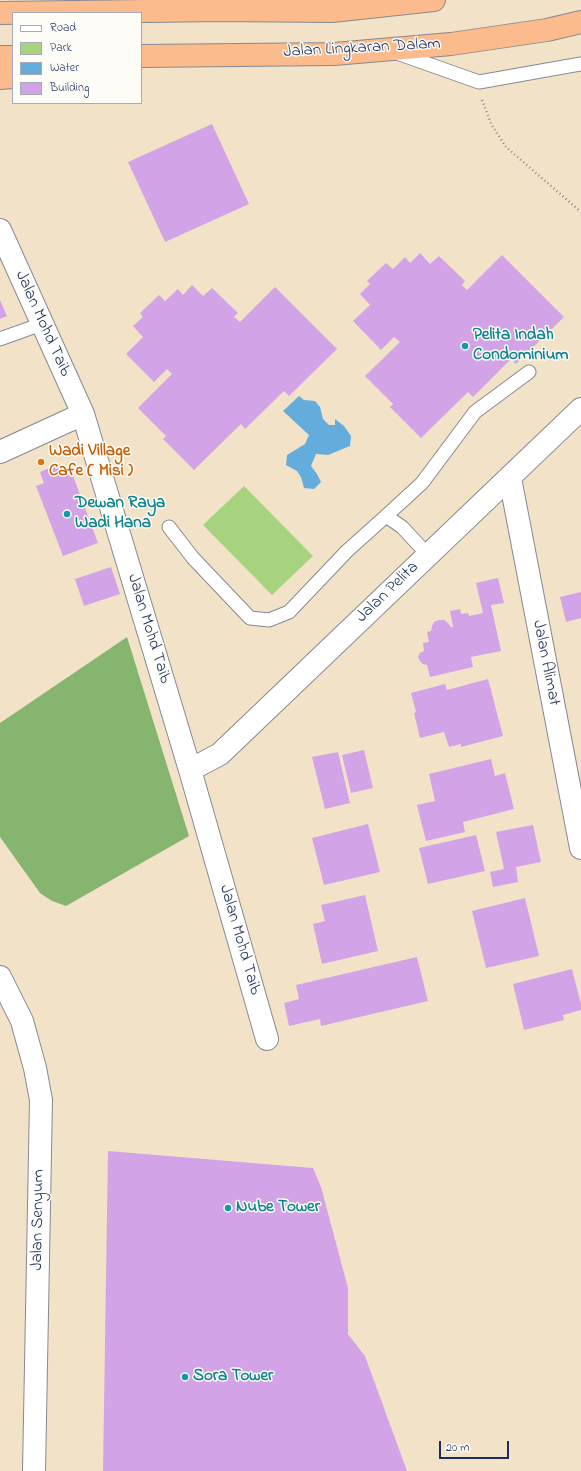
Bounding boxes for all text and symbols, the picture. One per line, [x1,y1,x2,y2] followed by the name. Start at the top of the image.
[12,12,142,104] legend
[50,19,76,37] text: Road
[283,35,441,63] street label: Jalan Lingkaran Dalam
[50,39,72,57] text: Park
[50,59,79,77] text: Water
[50,79,89,97] text: Building
[10,268,74,380] street label: Jalan Mohd Taib
[473,326,569,366] place label: Pelita Indah Condominium
[460,341,470,351] marker: Pelita Indah Condominium
[49,442,133,482] place label: Wadi Village Cafe ( Misi )
[36,457,46,467] marker: Wadi Village Cafe ( Misi )
[75,494,165,534] place label: Dewan Raya Wadi Hana
[62,509,72,519] marker: Dewan Raya Wadi Hana
[352,558,424,628] street label: Jalan Pelita
[122,572,174,686] street label: Jalan Mohd Taib
[527,619,563,707] street label: Jalan Alimat
[214,883,264,997] street label: Jalan Mohd Taib
[28,1169,50,1271] street label: Jalan Senyum
[236,1198,320,1218] place label: Nube Tower
[223,1203,233,1213] marker: Nube Tower
[193,1367,273,1387] place label: Sora Tower
[180,1372,190,1382] marker: Sora Tower
[441,1433,511,1459] scale bar
[446,1439,469,1457] text: 20 m

